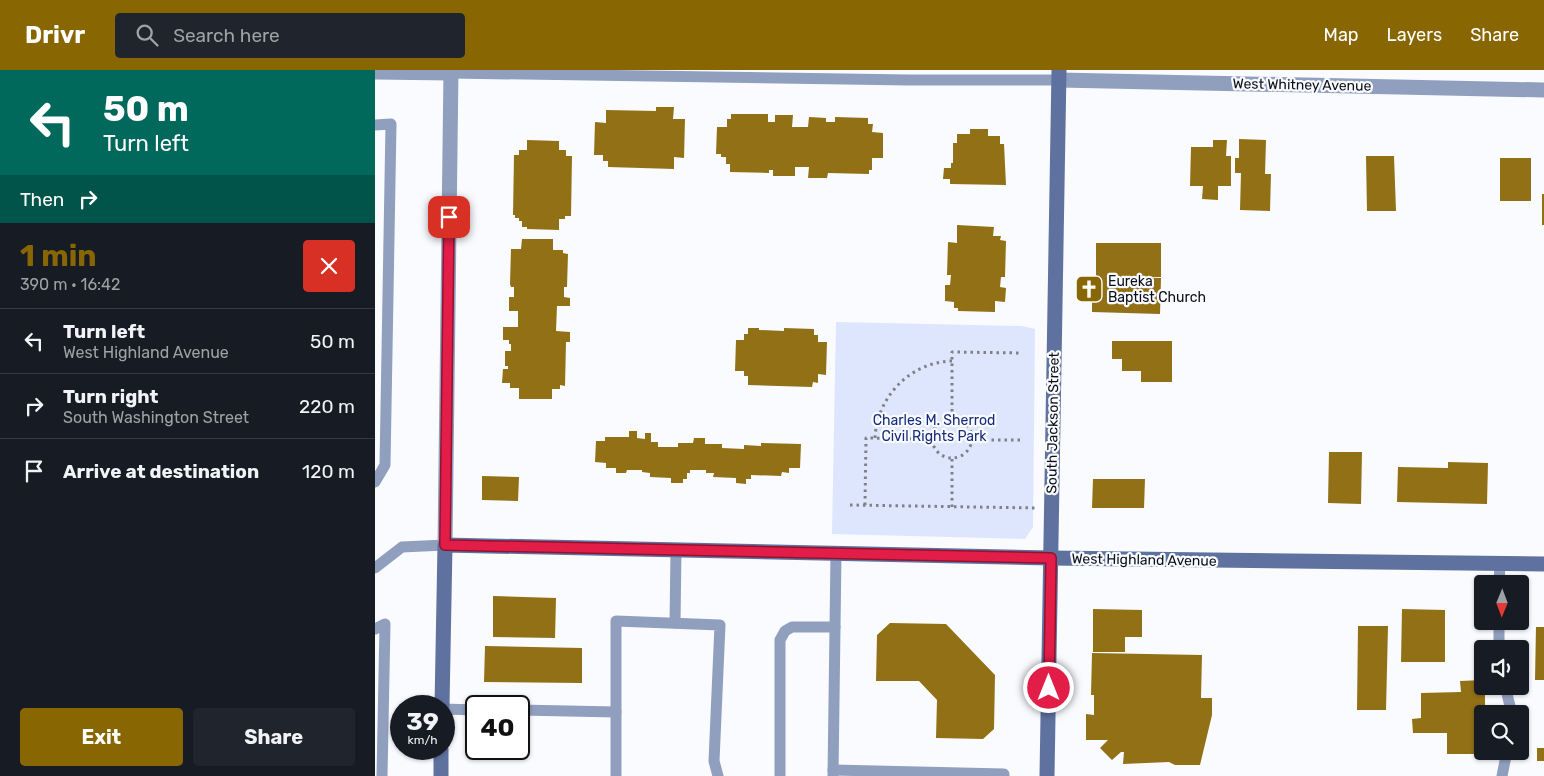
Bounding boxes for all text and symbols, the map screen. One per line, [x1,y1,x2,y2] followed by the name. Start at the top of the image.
[115,13,465,58] search box
[25,21,85,49] text: Drivr
[133,21,161,49] icon: search
[173,24,280,47] text: Search here
[1324,24,1359,46] text: Map
[1387,24,1442,46] text: Layers
[1470,24,1519,46] text: Share
[1233,75,1372,95] street label: West Whitney Avenue
[103,88,189,130] text: 50 m
[20,90,85,155] icon: left
[103,130,189,157] text: Turn left
[74,185,102,213] icon: right
[20,188,64,211] text: Then
[428,196,470,238] pin
[435,203,463,231] icon: arrive
[20,238,97,274] text: 1 min
[303,240,355,292] button: close
[1108,273,1206,306] place label: Eureka Baptist Church
[1074,274,1104,304] church icon: Eureka Baptist Church
[20,275,120,294] text: 390 m · 16:42
[63,320,145,343] text: Turn left
[20,327,48,355] icon: left
[310,330,355,353] text: 50 m
[63,343,229,362] text: West Highland Avenue
[1043,352,1063,494] street label: South Jackson Street
[63,385,158,408] text: Turn right
[20,392,48,420] icon: right
[299,395,355,418] text: 220 m
[63,408,249,427] text: South Washington Street
[873,412,995,445] park label: Charles M. Sherrod Civil Rights Park
[20,457,48,485] icon: arrive
[63,460,259,483] text: Arrive at destination
[302,460,355,483] text: 120 m
[1071,550,1217,570] street label: West Highland Avenue
[1474,575,1529,630] north arrow
[1474,575,1529,760] map controls
[1474,640,1529,695] button: sound
[1022,661,1074,713] position arrow
[465,695,530,760] speed limit sign: 40
[1474,705,1529,760] button: search
[406,707,439,736] text: 39
[20,708,183,766] button: Exit
[193,708,355,766] button: Share
[408,733,437,747] text: km/h

